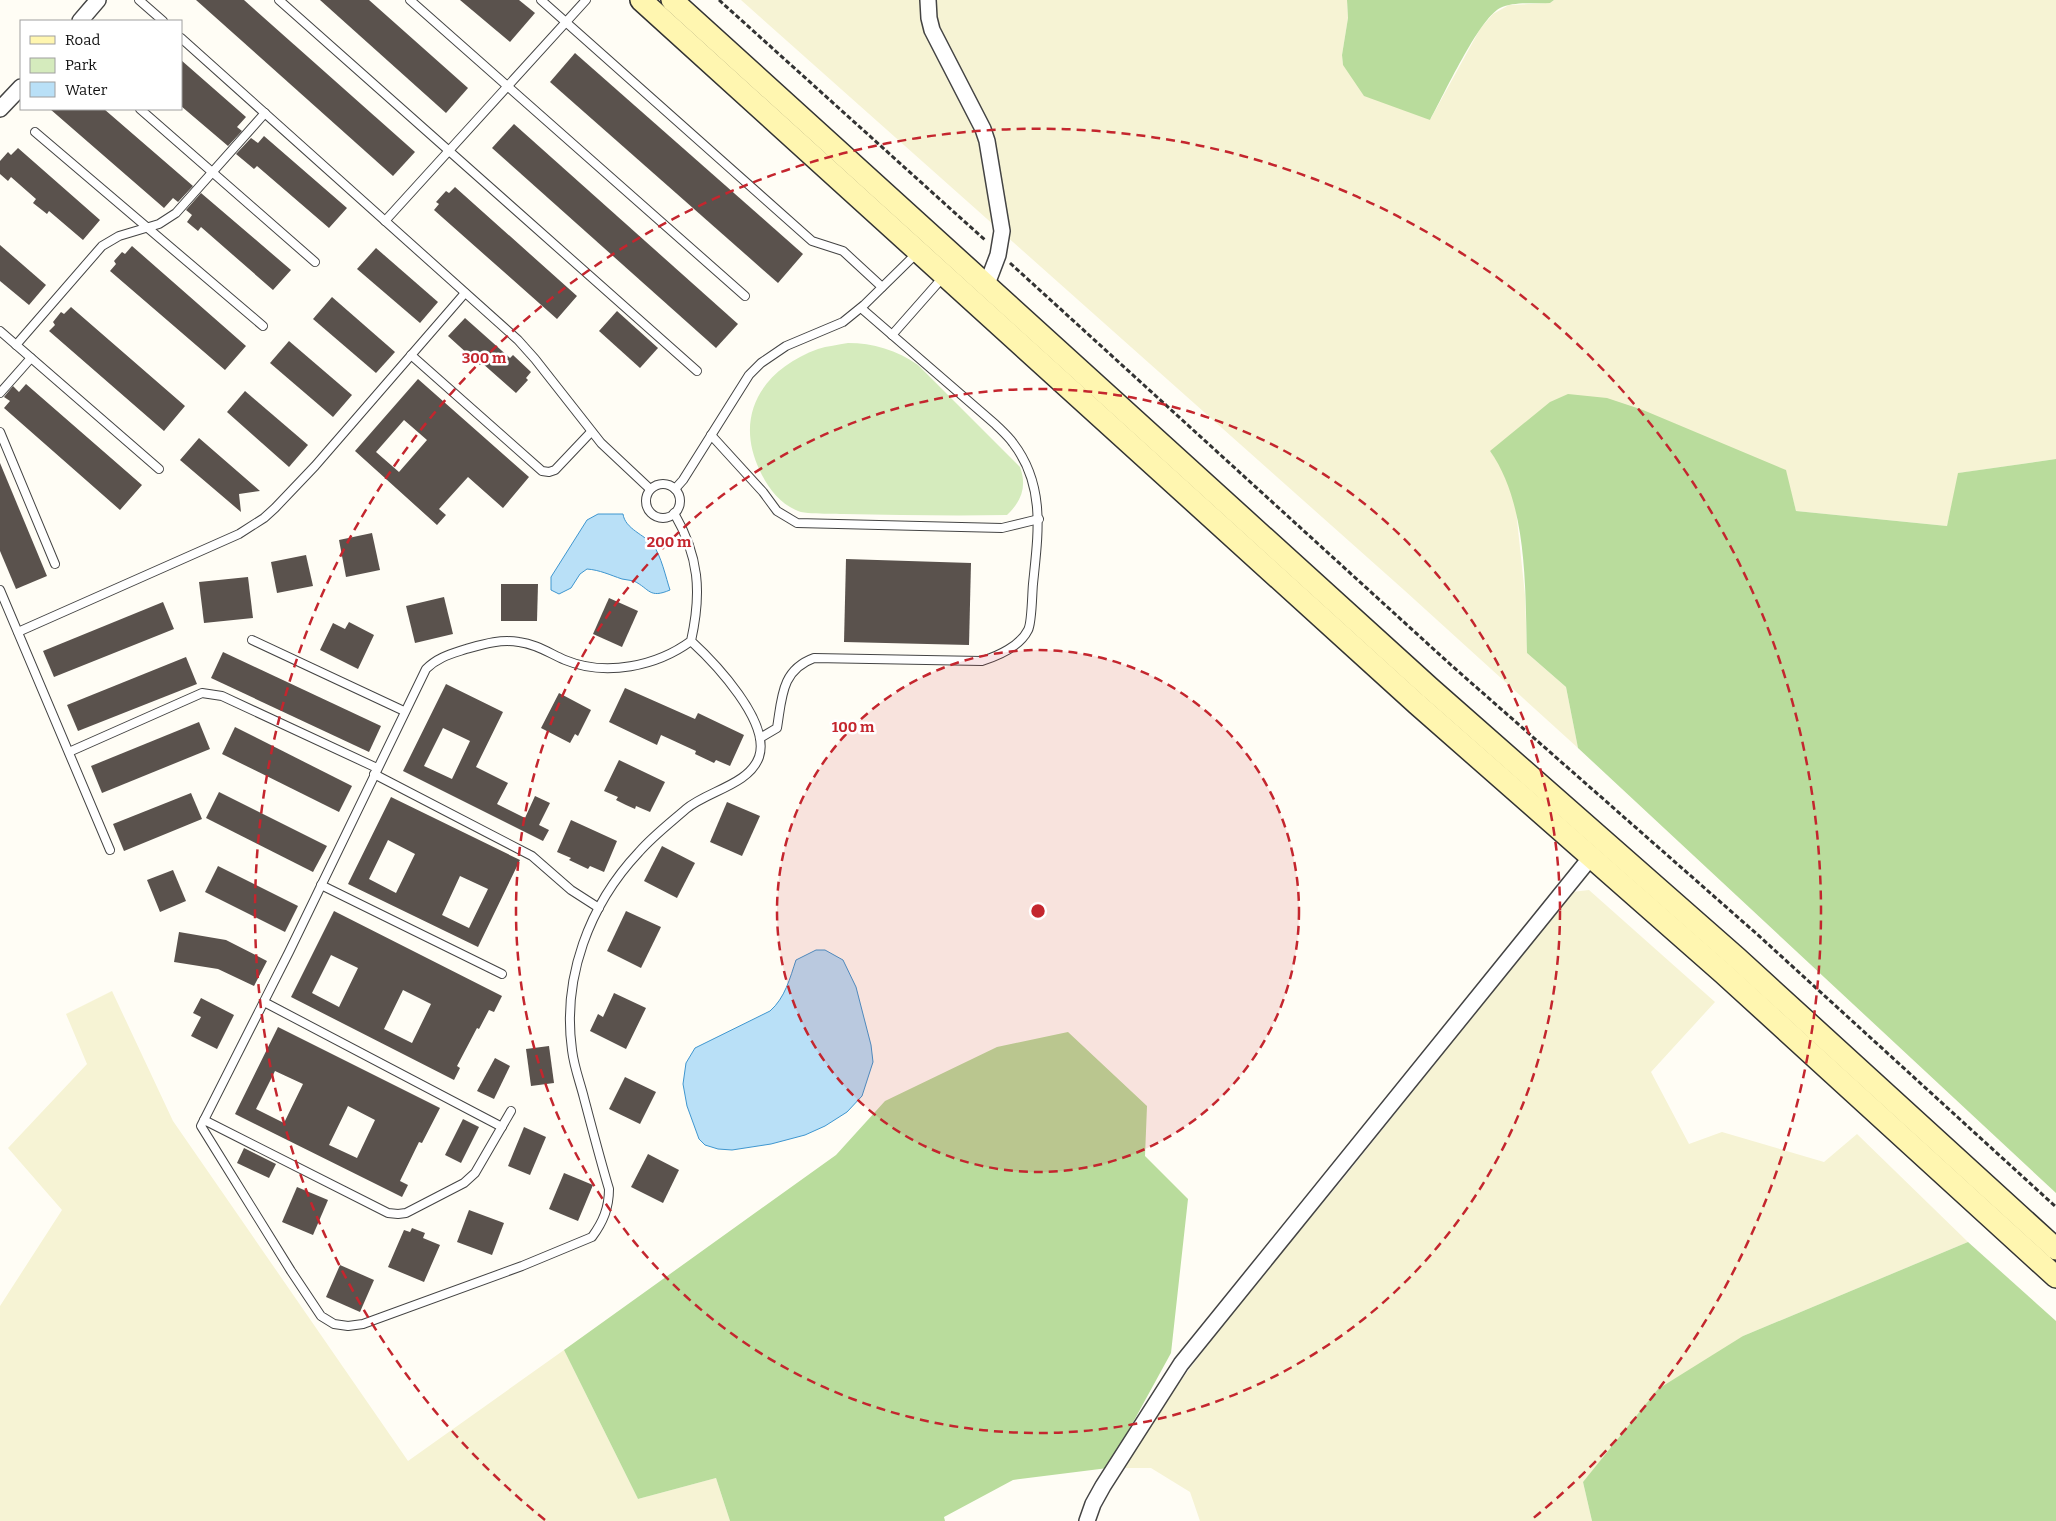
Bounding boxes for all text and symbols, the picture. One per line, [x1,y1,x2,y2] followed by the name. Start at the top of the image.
[20,20,182,110] legend
[65,31,100,49] text: Road
[65,56,97,74] text: Park
[65,81,108,99] text: Water
[462,349,507,367] text: 300 m
[647,533,692,551] text: 200 m
[832,718,875,736] text: 100 m
[1029,902,1047,920] centre of rings

